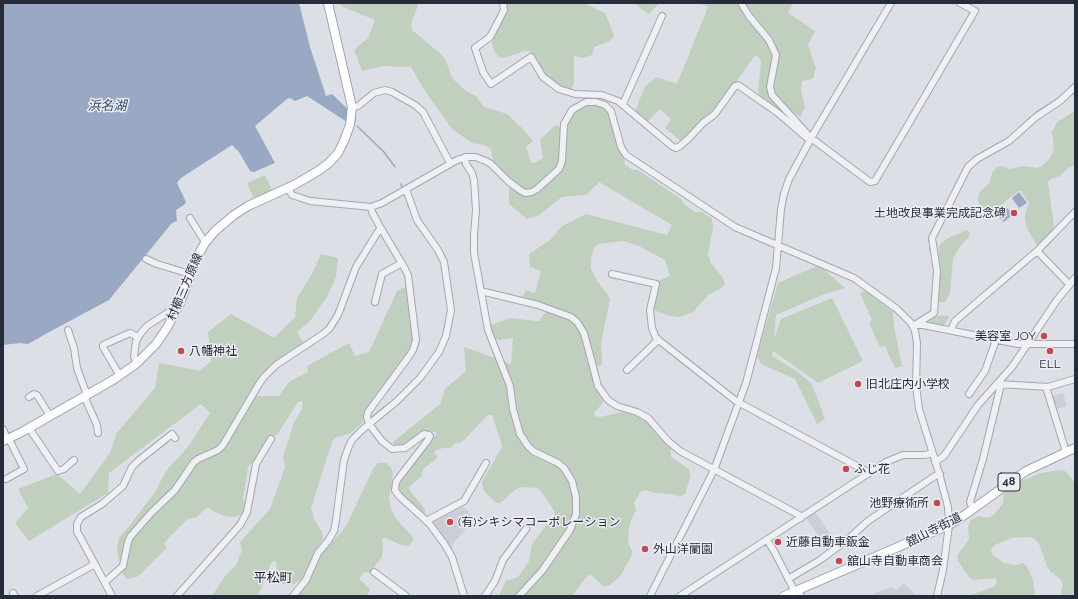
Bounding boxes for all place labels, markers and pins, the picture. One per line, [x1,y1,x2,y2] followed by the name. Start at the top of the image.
[874,206,1006,220] place label: 土地改良事業完成記念碑
[1009,208,1019,218] marker: 土地改良事業完成記念碑
[975,329,1036,343] place label: 美容室 JOY
[1039,331,1049,341] marker: 美容室 JOY
[189,344,237,358] place label: 八幡神社
[176,346,186,356] marker: 八幡神社
[1045,346,1055,356] marker: ELL
[1039,357,1061,371] place label: ELL
[866,377,950,391] place label: 旧北庄内小学校
[853,379,863,389] marker: 旧北庄内小学校
[854,462,890,476] place label: ふじ花
[841,464,851,474] marker: ふじ花
[869,496,929,510] place label: 池野療術所
[932,498,942,508] marker: 池野療術所
[458,515,620,529] place label: (有)シキシマコーポレーション
[445,517,455,527] marker: (有)シキシマコーポレーション
[786,535,870,549] place label: 近藤自動車鈑金
[773,537,783,547] marker: 近藤自動車鈑金
[653,542,713,556] place label: 外山洋蘭園
[640,544,650,554] marker: 外山洋蘭園
[847,554,943,568] place label: 舘山寺自動車商会
[834,556,844,566] marker: 舘山寺自動車商会

